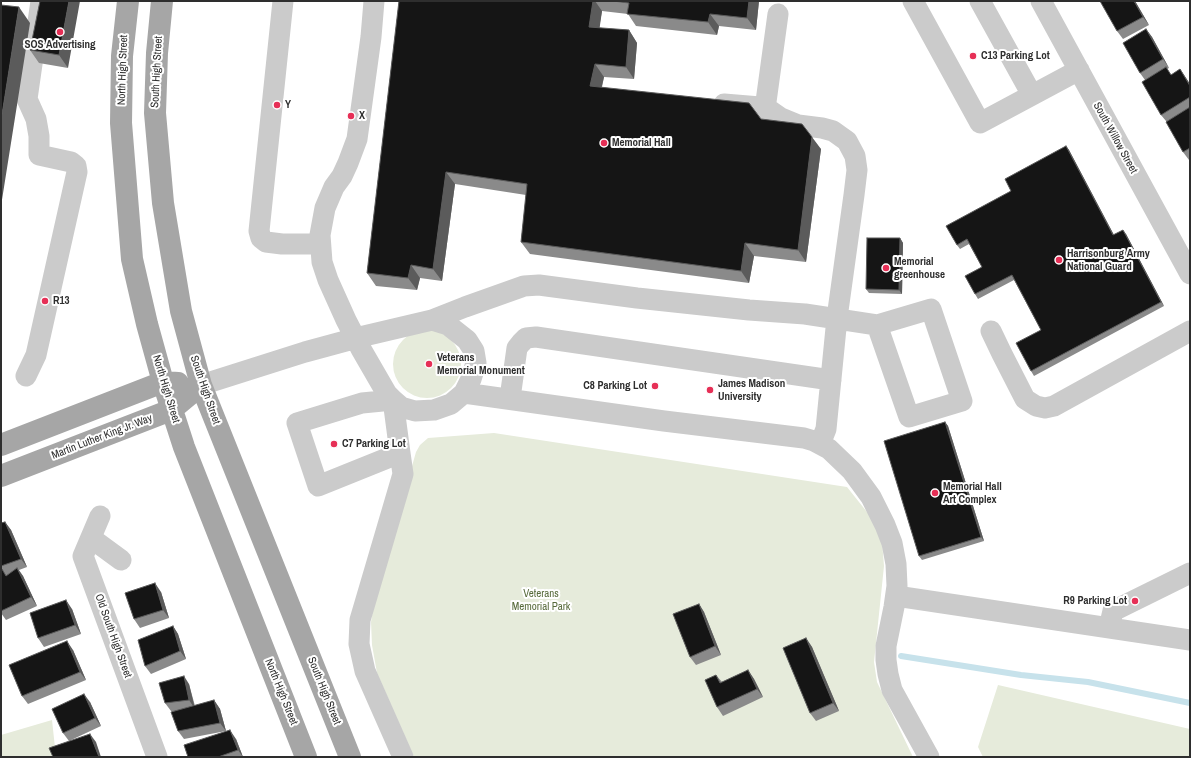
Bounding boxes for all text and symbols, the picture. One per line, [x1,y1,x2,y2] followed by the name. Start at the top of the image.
[55,27,65,37] marker: SOS Advertising
[115,35,131,105] street label: North High Street
[149,36,165,108] street label: South High Street
[24,38,96,52] place label: SOS Advertising
[981,49,1050,63] place label: C13 Parking Lot
[968,51,978,61] marker: C13 Parking Lot
[285,98,291,112] place label: Y
[272,100,282,110] marker: Y
[1090,100,1140,176] street label: South Willow Street
[359,109,365,123] place label: X
[346,111,356,121] marker: X
[612,136,671,150] place label: Memorial Hall
[599,138,609,148] marker: Memorial Hall
[1067,247,1150,273] place label: Harrisonburg Army National Guard
[894,255,945,281] place label: Memorial greenhouse
[1054,255,1064,265] marker: Harrisonburg Army National Guard
[881,263,891,273] marker: Memorial greenhouse
[53,294,70,308] place label: R13
[40,296,50,306] marker: R13
[437,351,525,377] place label: Veterans Memorial Monument
[149,354,183,424] street label: North High Street
[187,354,223,426] street label: South High Street
[424,359,434,369] marker: Veterans Memorial Monument
[718,377,785,403] place label: James Madison University
[583,379,647,393] place label: C8 Parking Lot
[650,381,660,391] marker: C8 Parking Lot
[705,385,715,395] marker: James Madison University
[50,412,154,462] street label: Martin Luther King Jr. Way
[342,437,406,451] place label: C7 Parking Lot
[329,439,339,449] marker: C7 Parking Lot
[943,480,1002,506] place label: Memorial Hall Art Complex
[930,488,940,498] marker: Memorial Hall Art Complex
[512,587,570,613] park label: Veterans Memorial Park
[92,592,134,680] street label: Old South High Street
[1063,594,1127,608] place label: R9 Parking Lot
[1130,596,1140,606] marker: R9 Parking Lot
[304,655,344,727] street label: South High Street
[262,657,300,727] street label: North High Street

